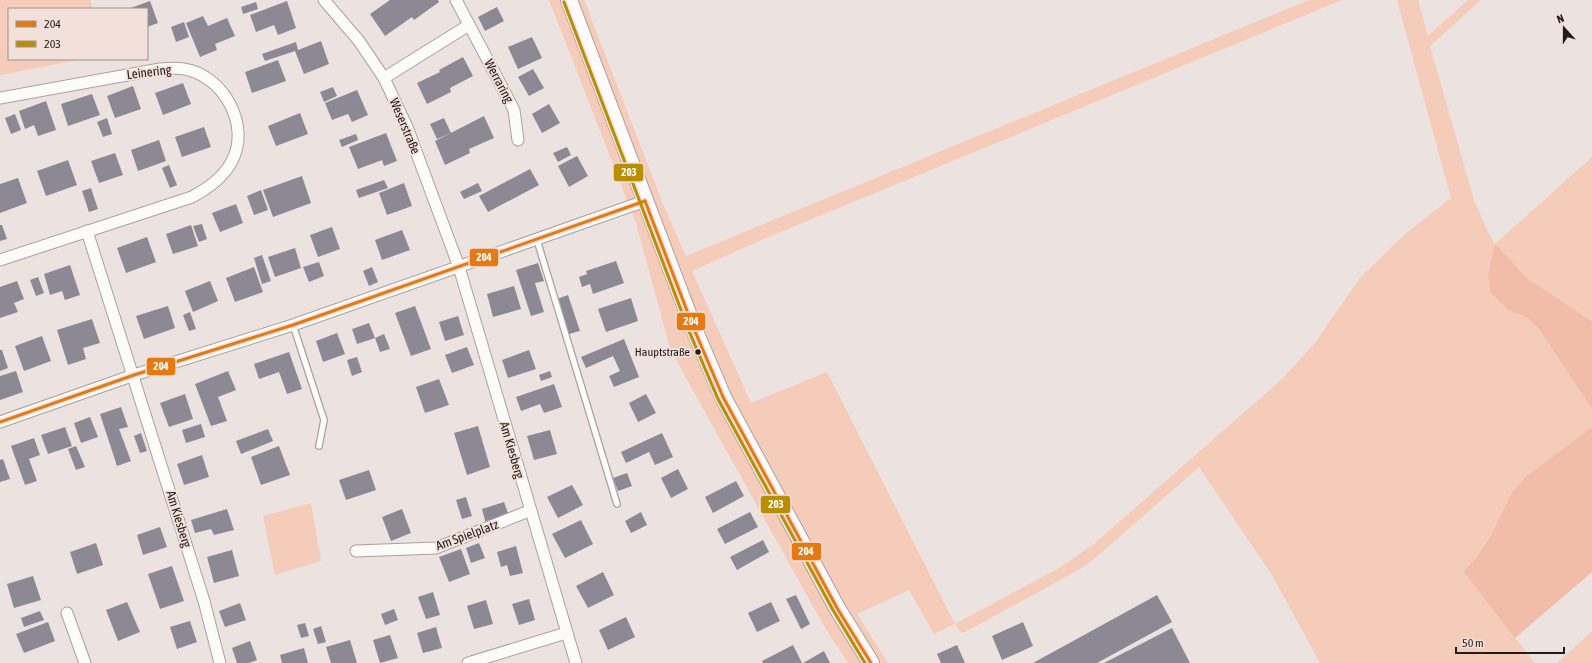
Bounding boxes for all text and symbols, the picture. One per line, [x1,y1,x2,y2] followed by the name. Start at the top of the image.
[8,8,148,60] legend
[1544,8,1584,48] north arrow
[1555,12,1566,25] text: N
[44,17,61,31] text: 204
[44,37,61,51] text: 203
[481,57,517,106] street label: Werraring
[126,62,173,82] street label: Leinering
[387,96,424,156] street label: Weserstraße
[613,163,644,182] line badge: 203
[621,166,637,178] text: 203
[469,248,499,267] line badge: 204
[476,251,492,263] text: 204
[676,312,706,331] line badge: 204
[683,315,699,327] text: 204
[635,345,690,359] place label: Hauptstraße
[693,347,703,357] marker: Hauptstraße
[146,357,176,376] line badge: 204
[153,360,169,372] text: 204
[497,420,527,481] street label: Am Kiesberg
[163,489,195,550] street label: Am Kiesberg
[760,495,791,514] line badge: 203
[768,498,784,510] text: 203
[434,517,501,553] street label: Am Spielplatz
[791,542,822,561] line badge: 204
[798,545,814,557] text: 204
[1456,629,1564,655] scale bar
[1462,636,1484,650] text: 50 m

